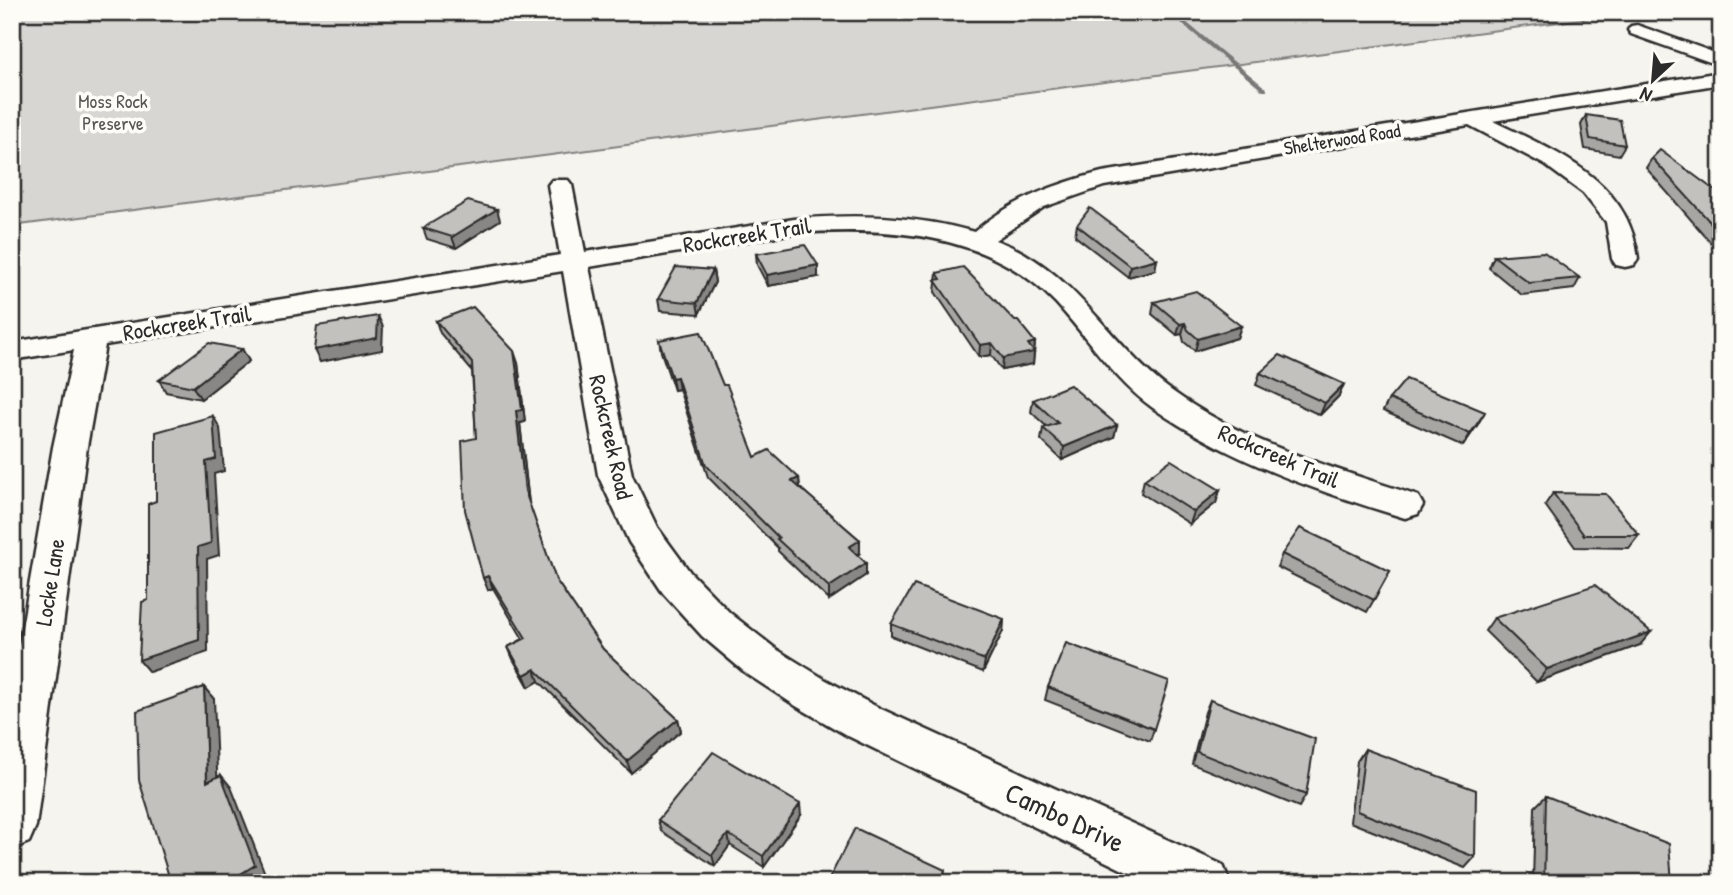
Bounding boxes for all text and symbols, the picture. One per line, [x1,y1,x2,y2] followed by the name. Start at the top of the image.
[1618,46,1688,116] north arrow
[1635,81,1656,109] text: N
[78,88,148,136] park label: Moss Rock Preserve
[1282,117,1403,161] street label: Shelterwood Road
[681,209,814,260] street label: Rockcreek Trail
[121,297,254,348] street label: Rockcreek Trail
[582,372,641,502] street label: Rockcreek Road
[1214,416,1345,495] street label: Rockcreek Trail
[27,536,72,628] street label: Locke Lane
[999,773,1131,861] street label: Cambo Drive

